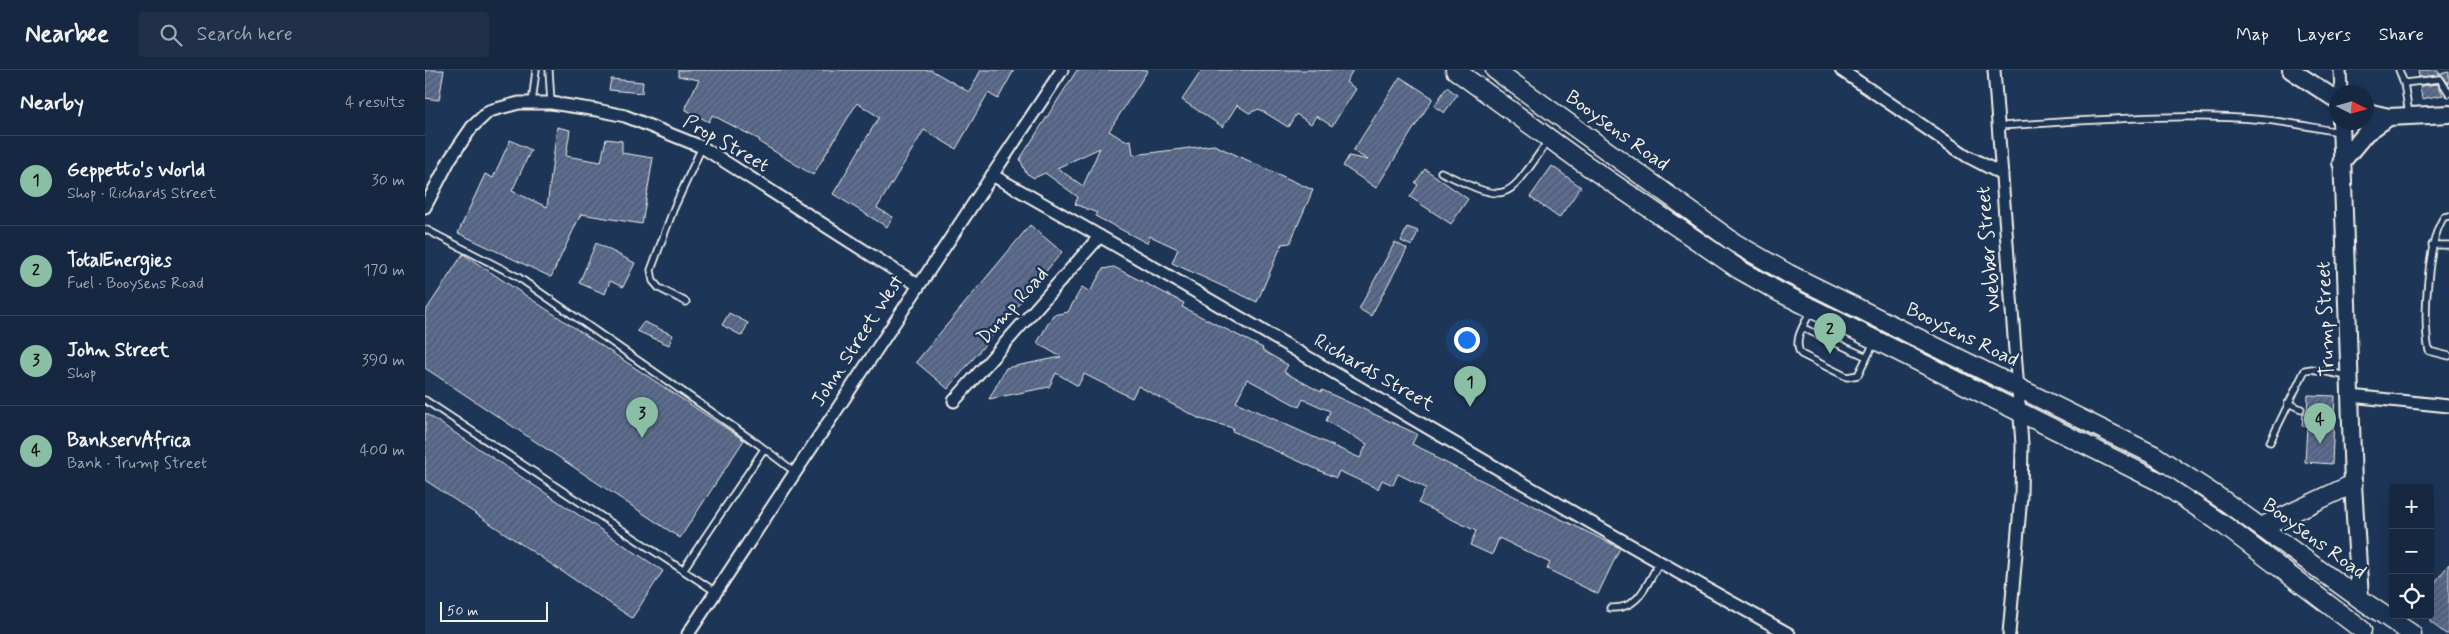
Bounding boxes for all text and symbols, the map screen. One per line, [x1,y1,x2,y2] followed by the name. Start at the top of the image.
[139,12,489,57] search box
[25,19,109,50] text: Nearbee
[157,21,185,49] icon: search
[197,22,293,47] text: Search here
[2236,23,2269,47] text: Map
[2297,23,2351,47] text: Layers
[2379,23,2424,47] text: Share
[1560,84,1674,178] street label: Booysens Road
[2329,85,2374,130] north arrow
[20,89,84,117] text: Nearby
[345,92,405,113] text: 4 results
[678,109,774,179] street label: Prop Street
[67,158,205,183] text: Geppetto's World
[32,170,40,191] text: 1
[372,170,405,191] text: 30 m
[67,183,217,204] text: Shop · Richards Street
[1970,185,2008,313] street label: Webber Street
[67,248,172,273] text: TotalEnergies
[32,260,40,281] text: 2
[363,260,405,281] text: 170 m
[2310,261,2342,377] street label: Trump Street
[971,262,1055,350] street label: Dump Road
[805,270,911,412] street label: John Street West
[67,273,204,294] text: Fuel · Booysens Road
[1901,296,2023,374] street label: Booysens Road
[1814,313,1846,354] pin: 2
[1454,327,1480,353] your location
[1309,328,1439,419] street label: Richards Street
[67,338,169,363] text: John Street
[32,350,40,371] text: 3
[362,350,405,371] text: 390 m
[67,363,96,384] text: Shop
[1454,366,1486,407] pin: 1
[626,397,658,438] pin: 3
[2304,403,2336,444] pin: 4
[67,428,191,453] text: BankservAfrica
[31,440,41,461] text: 4
[360,440,405,461] text: 400 m
[67,453,207,474] text: Bank · Trump Street
[2389,484,2434,619] map controls
[2389,484,2434,529] button: +
[2257,492,2371,586] street label: Booysens Road
[2389,529,2434,574] button: −
[2389,574,2434,619] button: locate
[440,599,547,622] scale bar
[447,602,478,620] text: 50 m

